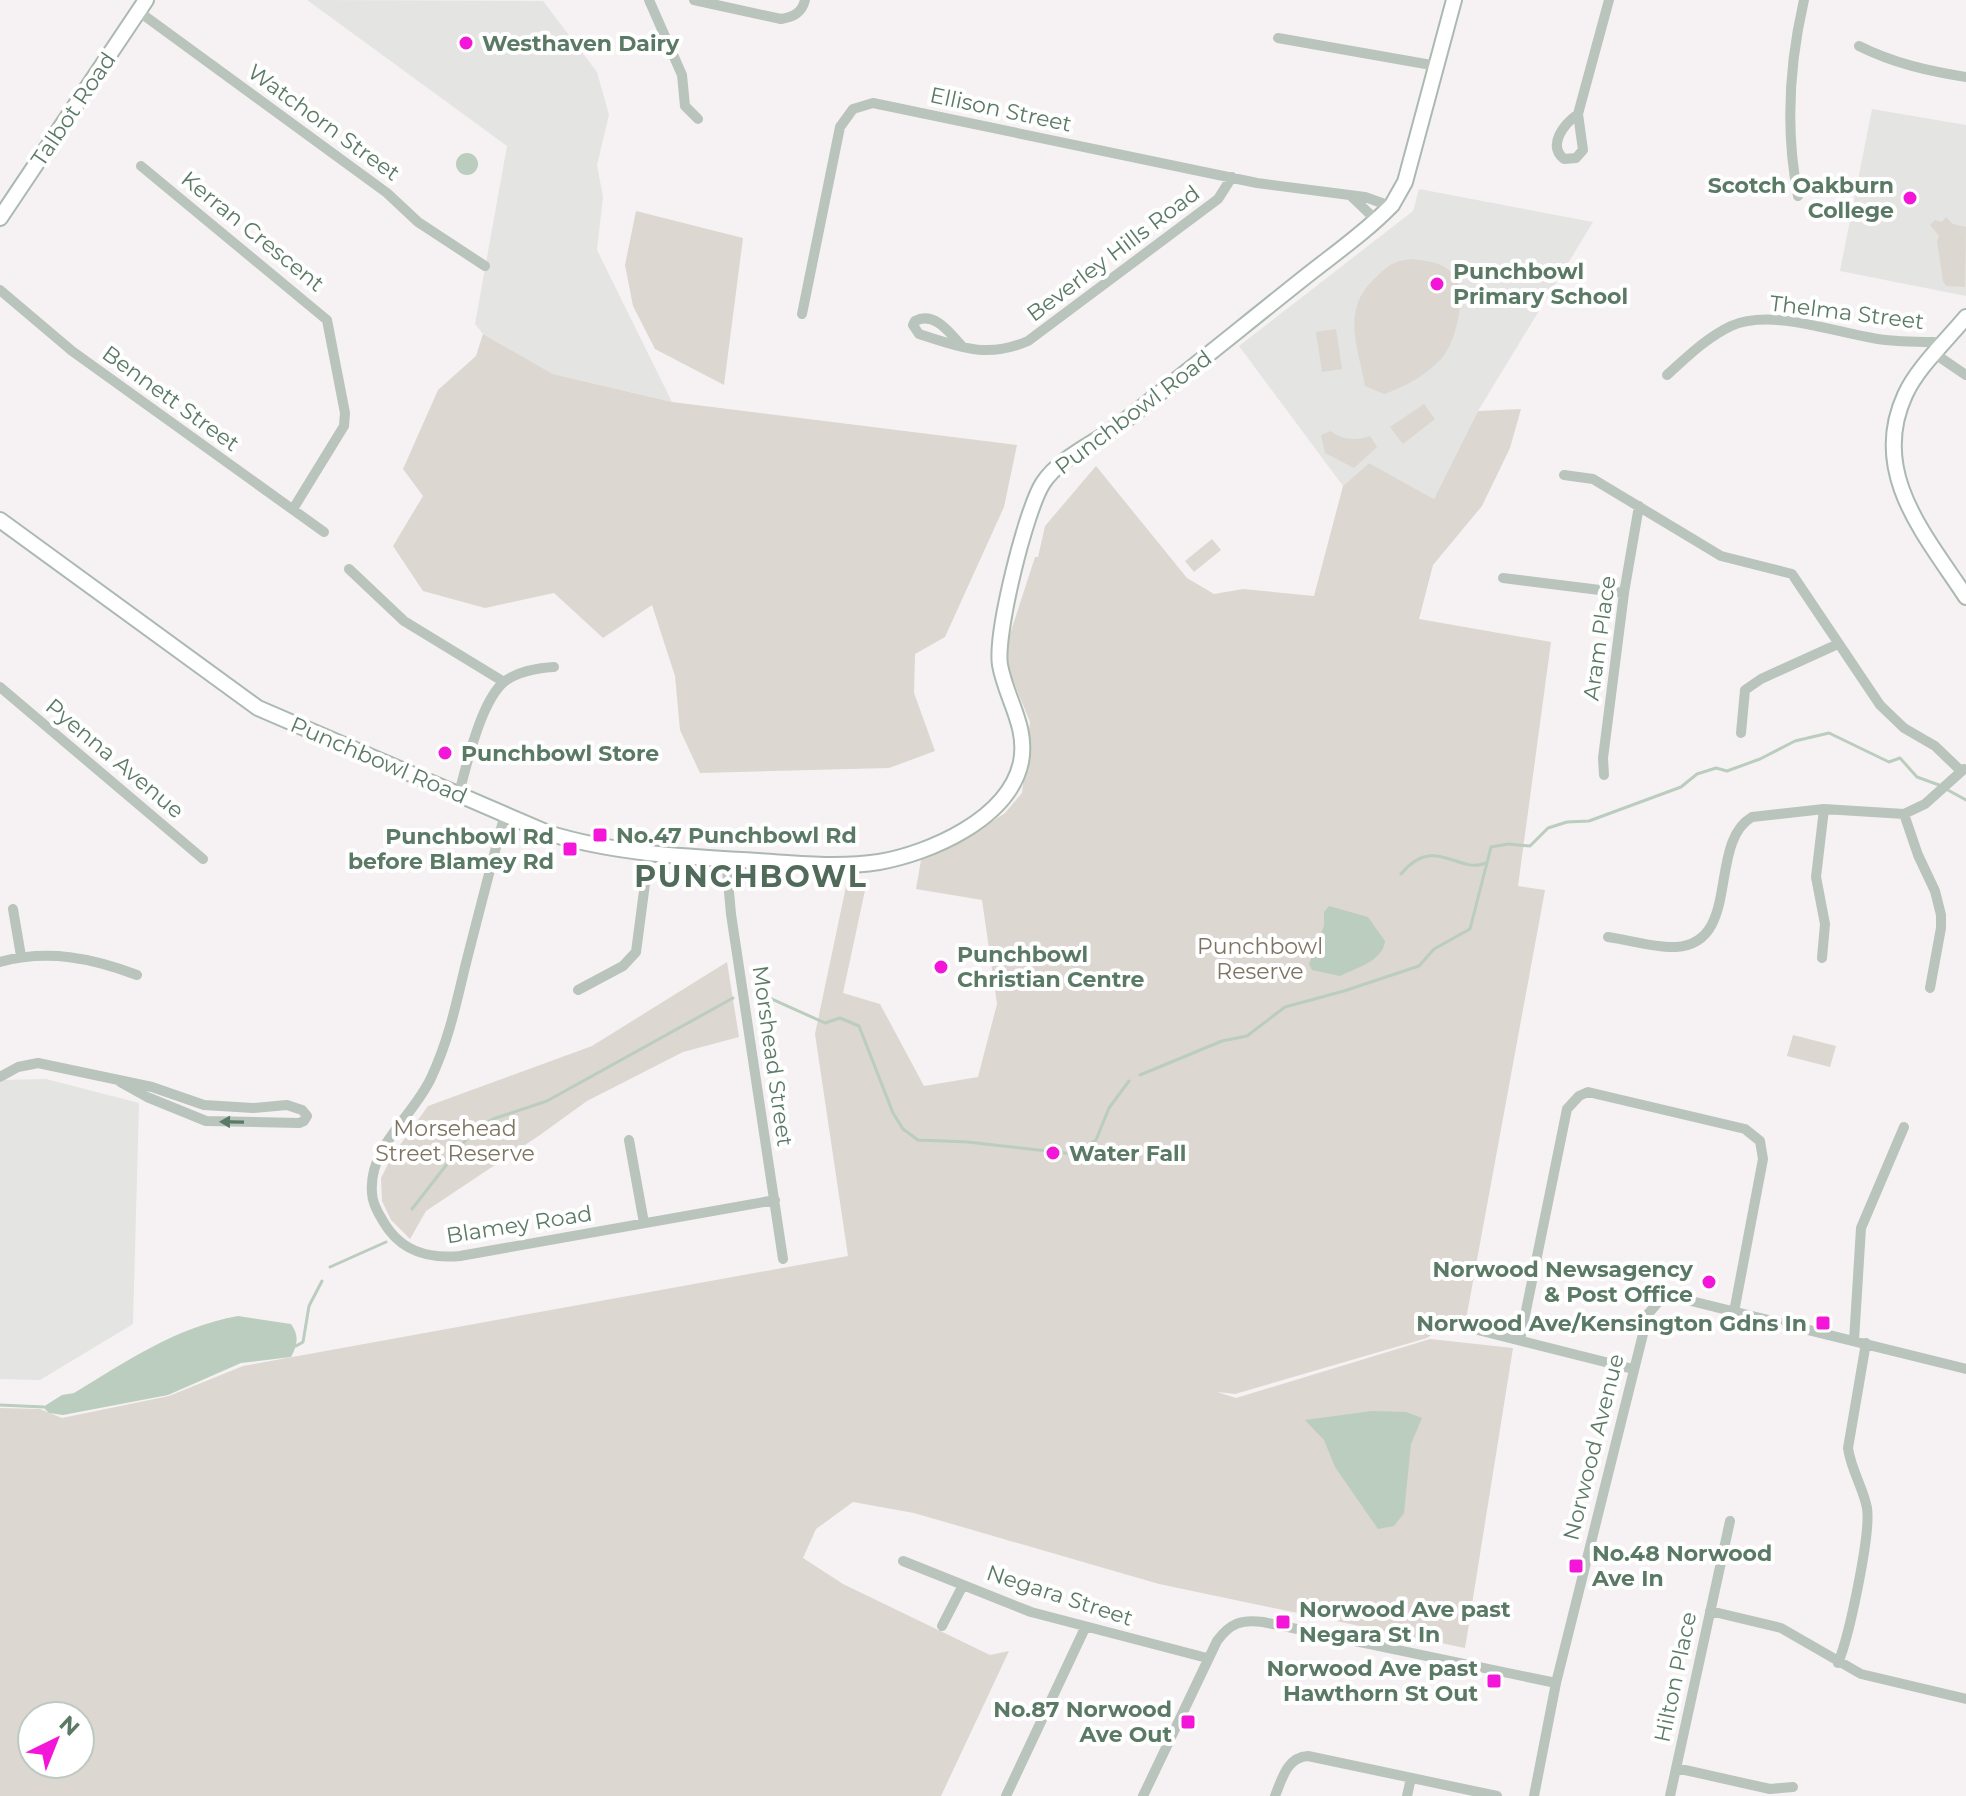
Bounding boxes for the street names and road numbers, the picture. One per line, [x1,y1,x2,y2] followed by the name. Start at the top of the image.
[25,47,121,171] street label: Talbot Road
[242,58,405,187] street label: Watchorn Street
[928,81,1074,138] street label: Ellison Street
[176,165,330,297] street label: Kerran Crescent
[1021,180,1205,327] street label: Beverley Hills Road
[1768,290,1926,335] street label: Thelma Street
[97,340,245,457] street label: Bennett Street
[1050,345,1217,480] street label: Punchbowl Road
[1577,574,1622,702] street label: Aram Place
[40,693,189,824] street label: Pyenna Avenue
[286,711,471,810] street label: Punchbowl Road
[746,964,799,1148] street label: Morshead Street
[444,1200,594,1249] street label: Blamey Road
[1557,1351,1630,1543] street label: Norwood Avenue
[983,1559,1137,1632] street label: Negara Street
[1648,1609,1702,1745] street label: Hilton Place

